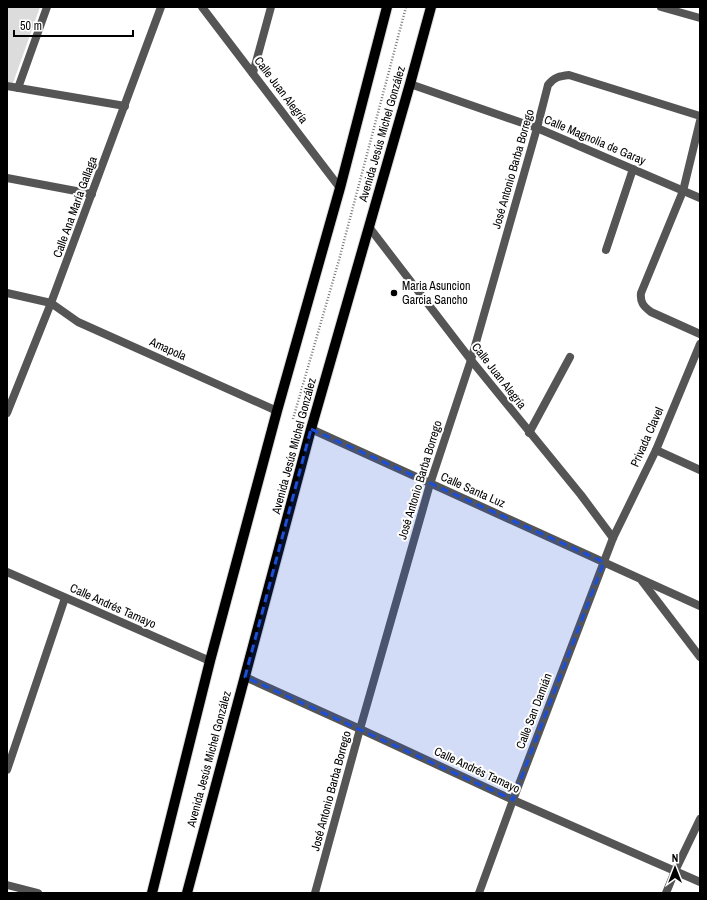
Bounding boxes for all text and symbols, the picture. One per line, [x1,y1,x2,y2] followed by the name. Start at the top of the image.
[14,12,133,38] scale bar
[20,18,42,34] text: 50 m
[251,53,312,127] street label: Calle Juan Alegría
[355,64,409,205] street label: Avenida Jesús Michel González
[488,107,538,231] street label: José Antonio Barba Borrego
[542,111,648,169] street label: Calle Magnolia de Garay
[49,154,101,260] street label: Calle Ana María Gallaga
[402,278,470,308] place label: Maria Asuncion Garcia Sancho
[389,288,399,298] marker: Maria Asuncion Garcia Sancho
[146,333,189,364] street label: Amapola
[468,340,530,413] street label: Calle Juan Alegría
[268,376,320,517] street label: Avenida Jesús Michel González
[627,405,667,469] street label: Privada Clavel
[394,419,446,541] street label: José Antonio Barba Borrego
[438,469,508,511] street label: Calle Santa Luz
[67,580,159,632] street label: Calle Andrés Tamayo
[512,671,556,751] street label: Calle San Damián
[183,689,235,830] street label: Avenida Jesús Michel González
[307,729,355,853] street label: José Antonio Barba Borrego
[431,743,523,797] street label: Calle Andrés Tamayo
[655,848,695,888] north arrow
[672,851,678,865] text: N

